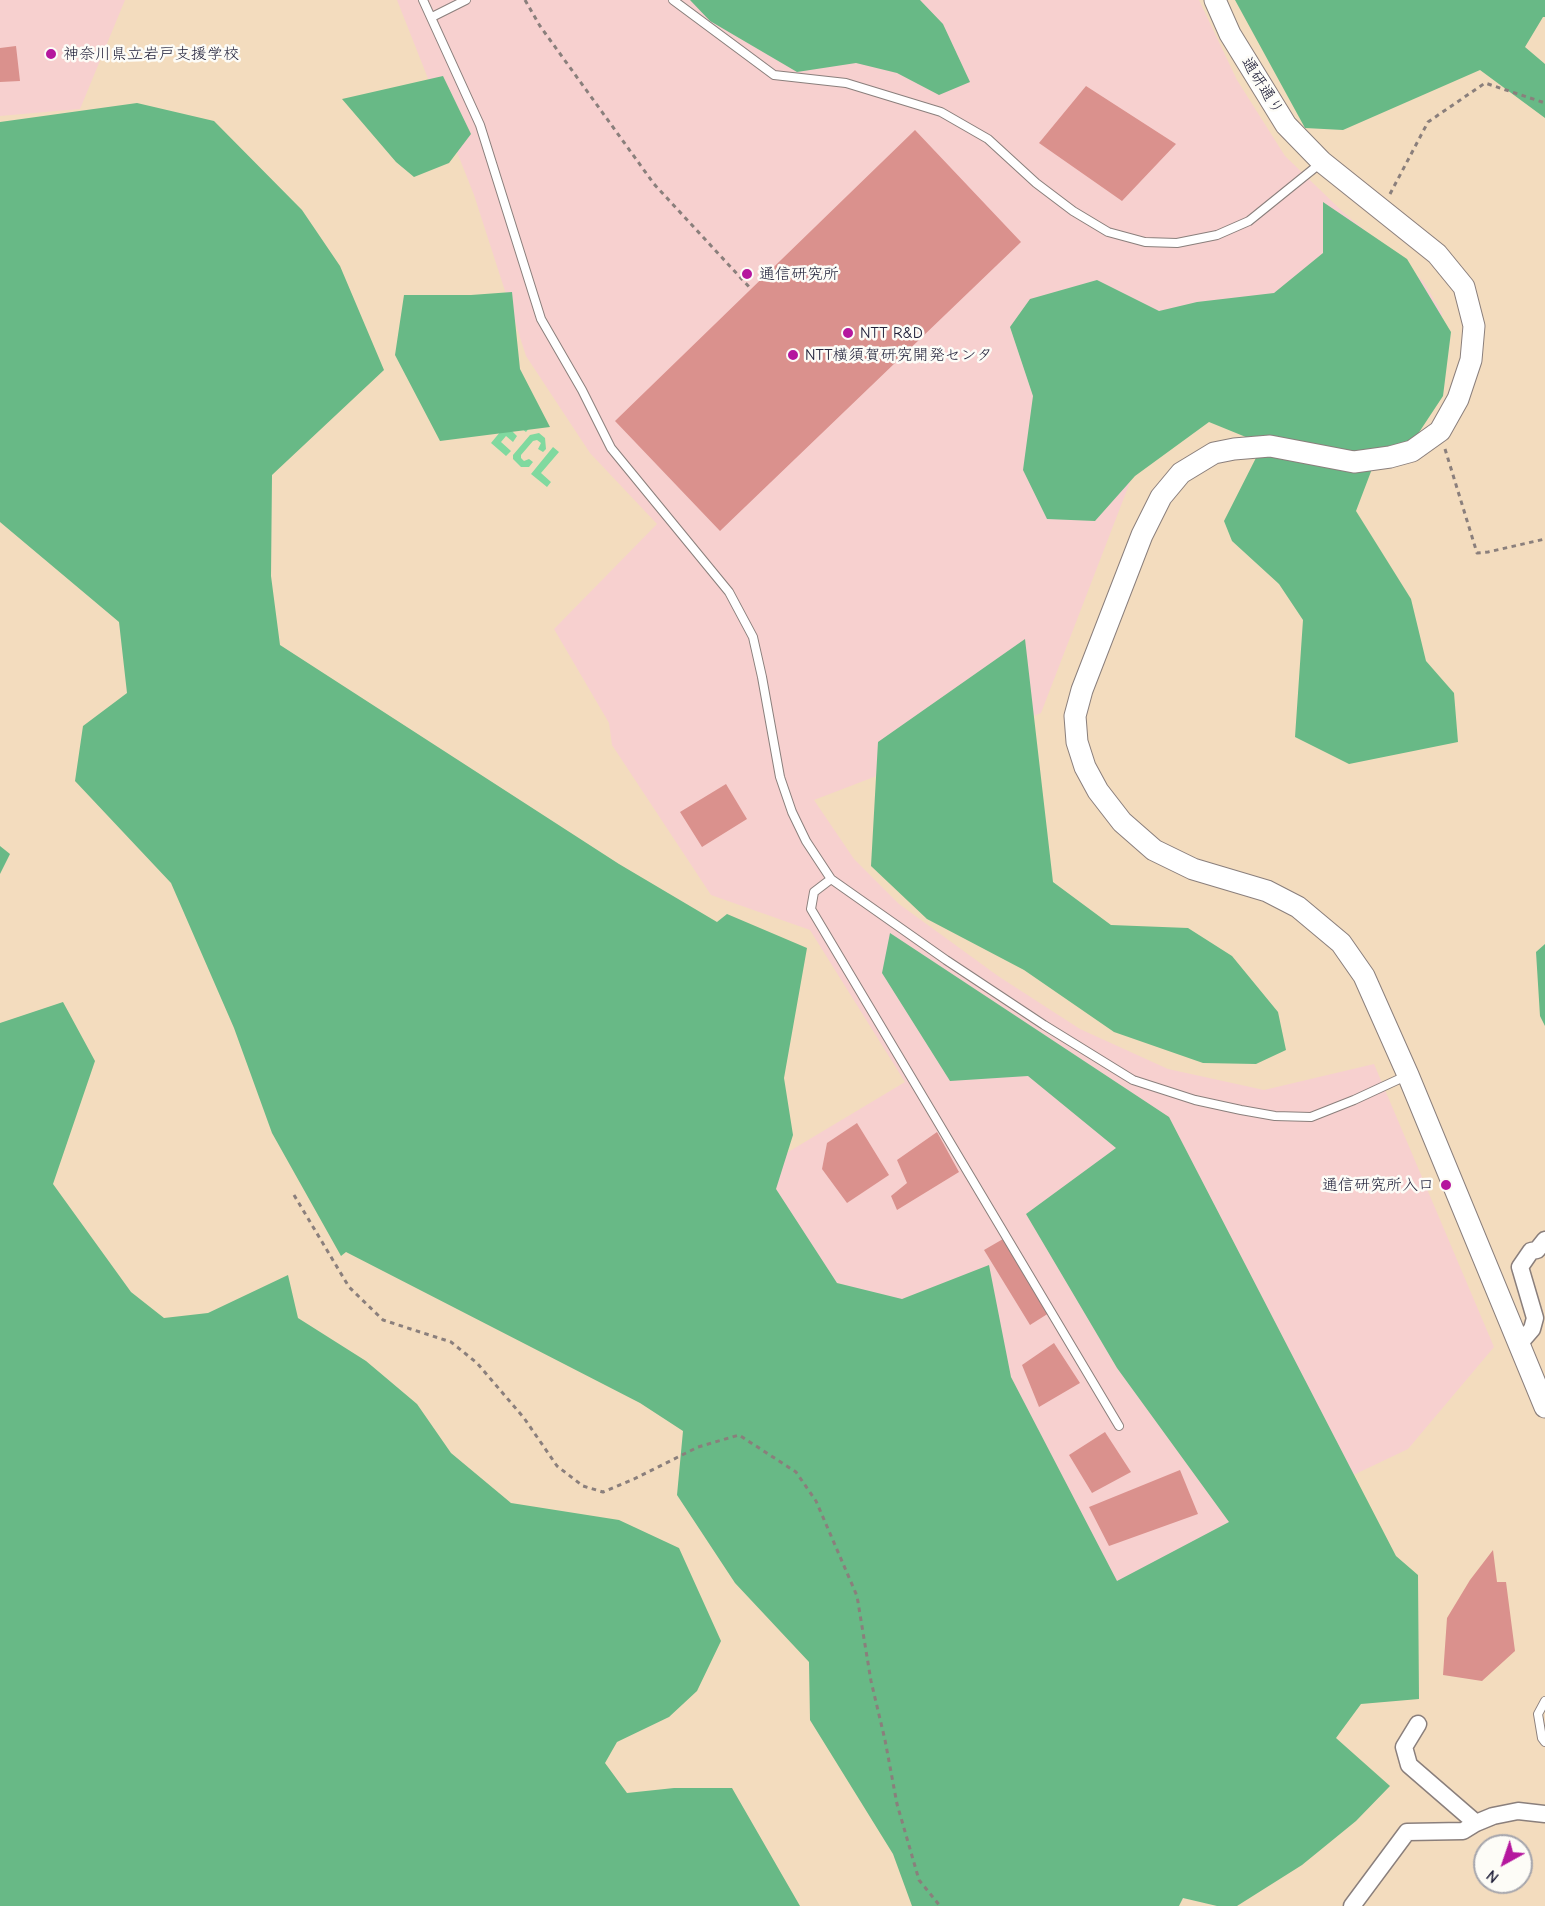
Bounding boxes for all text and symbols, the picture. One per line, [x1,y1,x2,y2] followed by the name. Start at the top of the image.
[63,44,239,64] place label: 神奈川県立岩戸支援学校
[44,47,58,61] marker: 神奈川県立岩戸支援学校
[1237,54,1287,118] street label: 通研通り
[759,264,839,284] place label: 通信研究所
[740,267,754,281] marker: 通信研究所
[860,323,923,343] place label: NTT R&D
[841,326,855,340] marker: NTT R&D
[805,345,993,365] place label: NTT横須賀研究開発センタ
[786,348,800,362] marker: NTT横須賀研究開発センタ
[1322,1175,1434,1195] place label: 通信研究所入口
[1439,1178,1453,1192] marker: 通信研究所入口
[1473,1834,1533,1894] north arrow
[1483,1866,1502,1887] text: N

